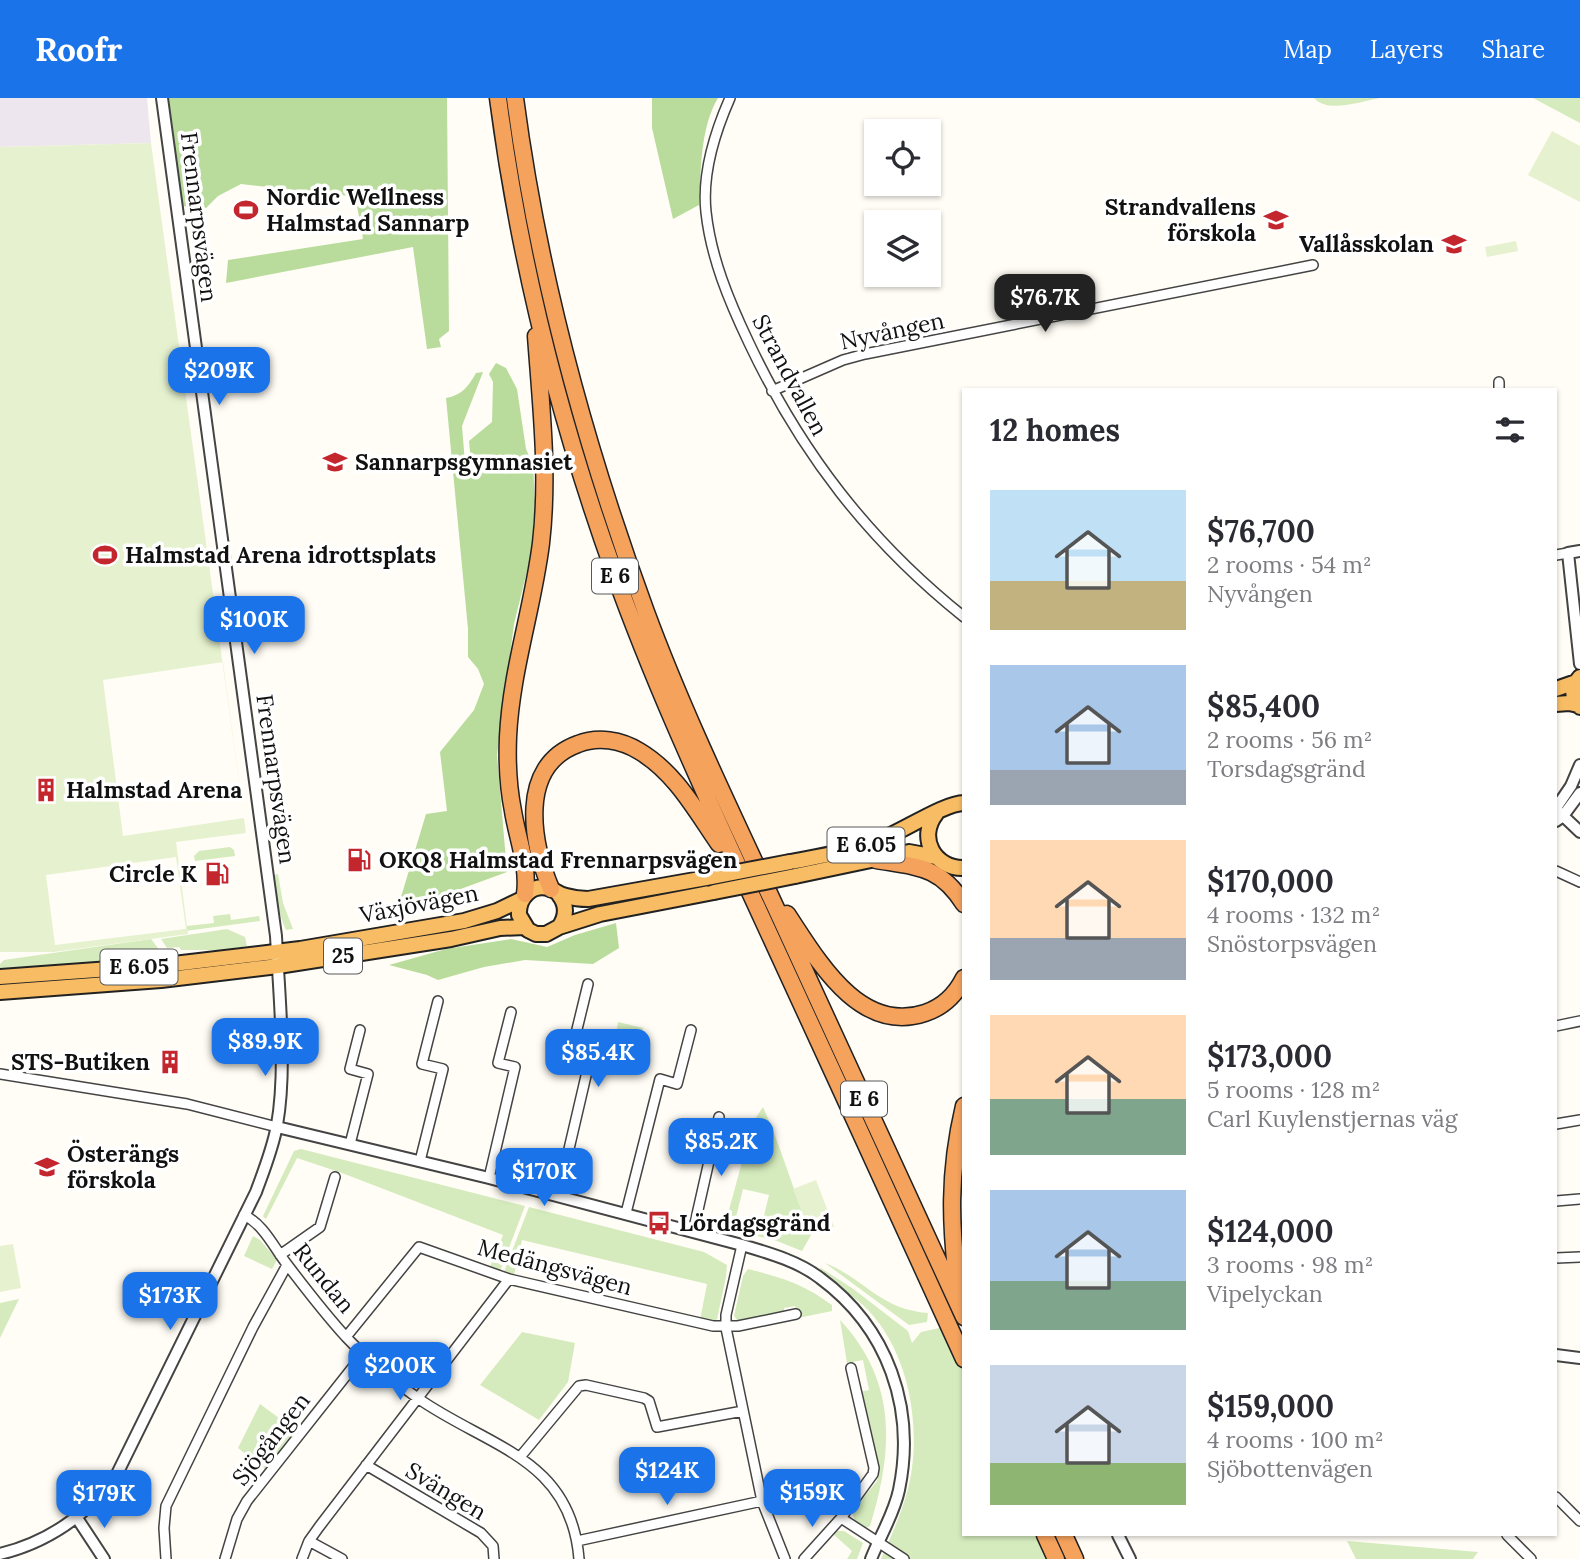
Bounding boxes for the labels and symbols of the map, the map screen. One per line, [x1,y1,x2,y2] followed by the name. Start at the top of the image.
[175,130,224,304] street label: Frennarpsvägen
[266,182,469,237] place label: Nordic Wellness Halmstad Sannarp
[1105,192,1256,247] place label: Strandvallens förskola
[232,196,260,224] sports icon: Nordic Wellness Halmstad Sannarp
[1262,206,1290,234] school or university icon: Strandvallens förskola
[1299,229,1434,258] place label: Vallåsskolan
[1440,230,1468,258] school or university icon: Vallåsskolan
[988,274,1102,334] pin: $76.7K
[837,305,947,356] street label: Nyvången
[746,309,835,440] street label: Strandvallen
[170,348,268,407] pin: $209K
[355,447,573,476] place label: Sannarpsgymnasiet
[321,448,349,476] school or university icon: Sannarpsgymnasiet
[125,540,436,569] place label: Halmstad Arena idrottsplats
[91,541,119,569] sports icon: Halmstad Arena idrottsplats
[592,559,638,594] road number: E 6
[205,596,303,656] pin: $100K
[250,692,303,866] street label: Frennarpsvägen
[66,775,242,804] place label: Halmstad Arena
[32,776,60,804] building icon: Halmstad Arena
[828,828,904,862] road number: E 6.05
[379,845,738,874] place label: OKQ8 Halmstad Frennarpsvägen
[345,846,373,874] fuel station icon: OKQ8 Halmstad Frennarpsvägen
[109,859,198,888] place label: Circle K
[203,860,231,888] fuel station icon: Circle K
[356,878,481,929] street label: Växjövägen
[324,938,362,974] road number: 25
[100,950,178,984] road number: E 6.05
[208,1018,322,1078] pin: $89.9K
[541,1030,655,1089] pin: $85.4K
[11,1047,150,1076] place label: STS-Butiken
[156,1048,184,1076] building icon: STS-Butiken
[841,1082,887,1116] road number: E 6
[664,1118,778,1178] pin: $85.2K
[67,1139,179,1194] place label: Österängs förskola
[495,1148,593,1208] pin: $170K
[33,1153,61,1181] school or university icon: Österängs förskola
[679,1208,831,1237] place label: Lördagsgränd
[645,1209,673,1237] bus stop icon: Lördagsgränd
[475,1232,635,1301] street label: Medängsvägen
[287,1237,361,1319] street label: Rundan
[121,1272,219,1332] pin: $173K
[351,1342,449,1402] pin: $200K
[225,1386,316,1491] street label: Sjögången
[618,1448,716,1507] pin: $124K
[401,1455,492,1526] street label: Svängen
[55,1470,153,1530] pin: $179K
[763,1470,861,1529] pin: $159K

